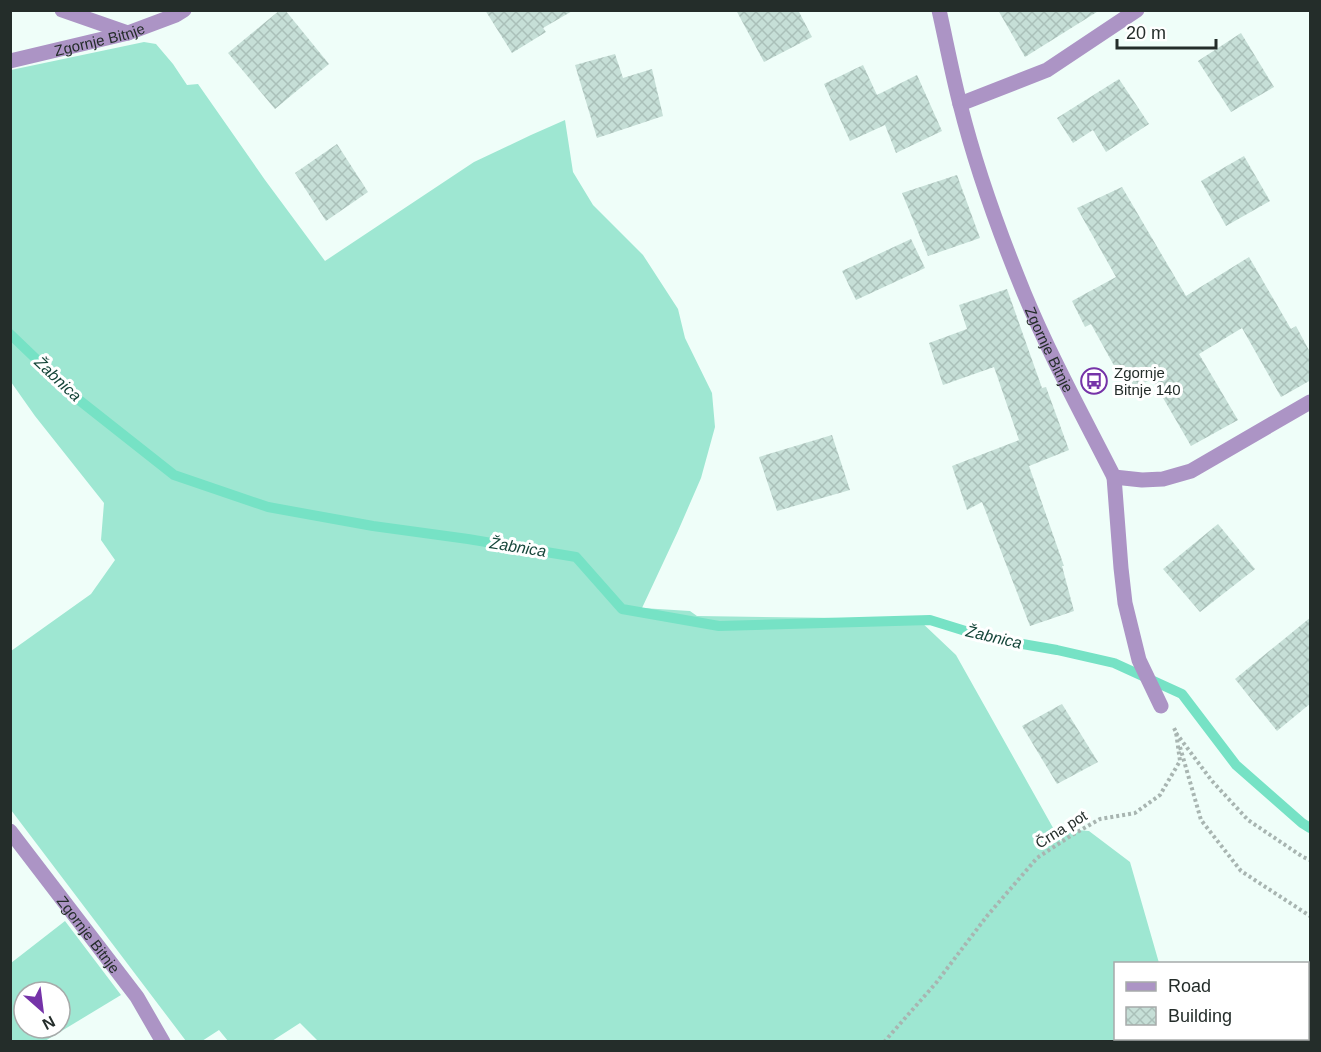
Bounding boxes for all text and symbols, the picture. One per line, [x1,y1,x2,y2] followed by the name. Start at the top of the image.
[1117,12,1216,50] scale bar
[52,19,147,59] street label: Zgornje Bitnje
[1126,23,1166,43] text: 20 m
[1022,304,1077,395] street label: Zgornje Bitnje
[31,352,85,405] water label: Žabnica
[1114,364,1181,398] place label: Zgornje Bitnje 140
[1079,366,1109,396] bus stop icon: Zgornje Bitnje 140
[488,533,548,560] water label: Žabnica
[963,621,1024,652] water label: Žabnica
[1032,806,1091,851] street label: Črna pot
[54,892,124,976] street label: Zgornje Bitnje
[1114,962,1309,1040] legend
[1168,976,1211,996] text: Road
[12,980,72,1040] north arrow
[1168,1006,1232,1026] text: Building
[40,1013,58,1033] text: N

